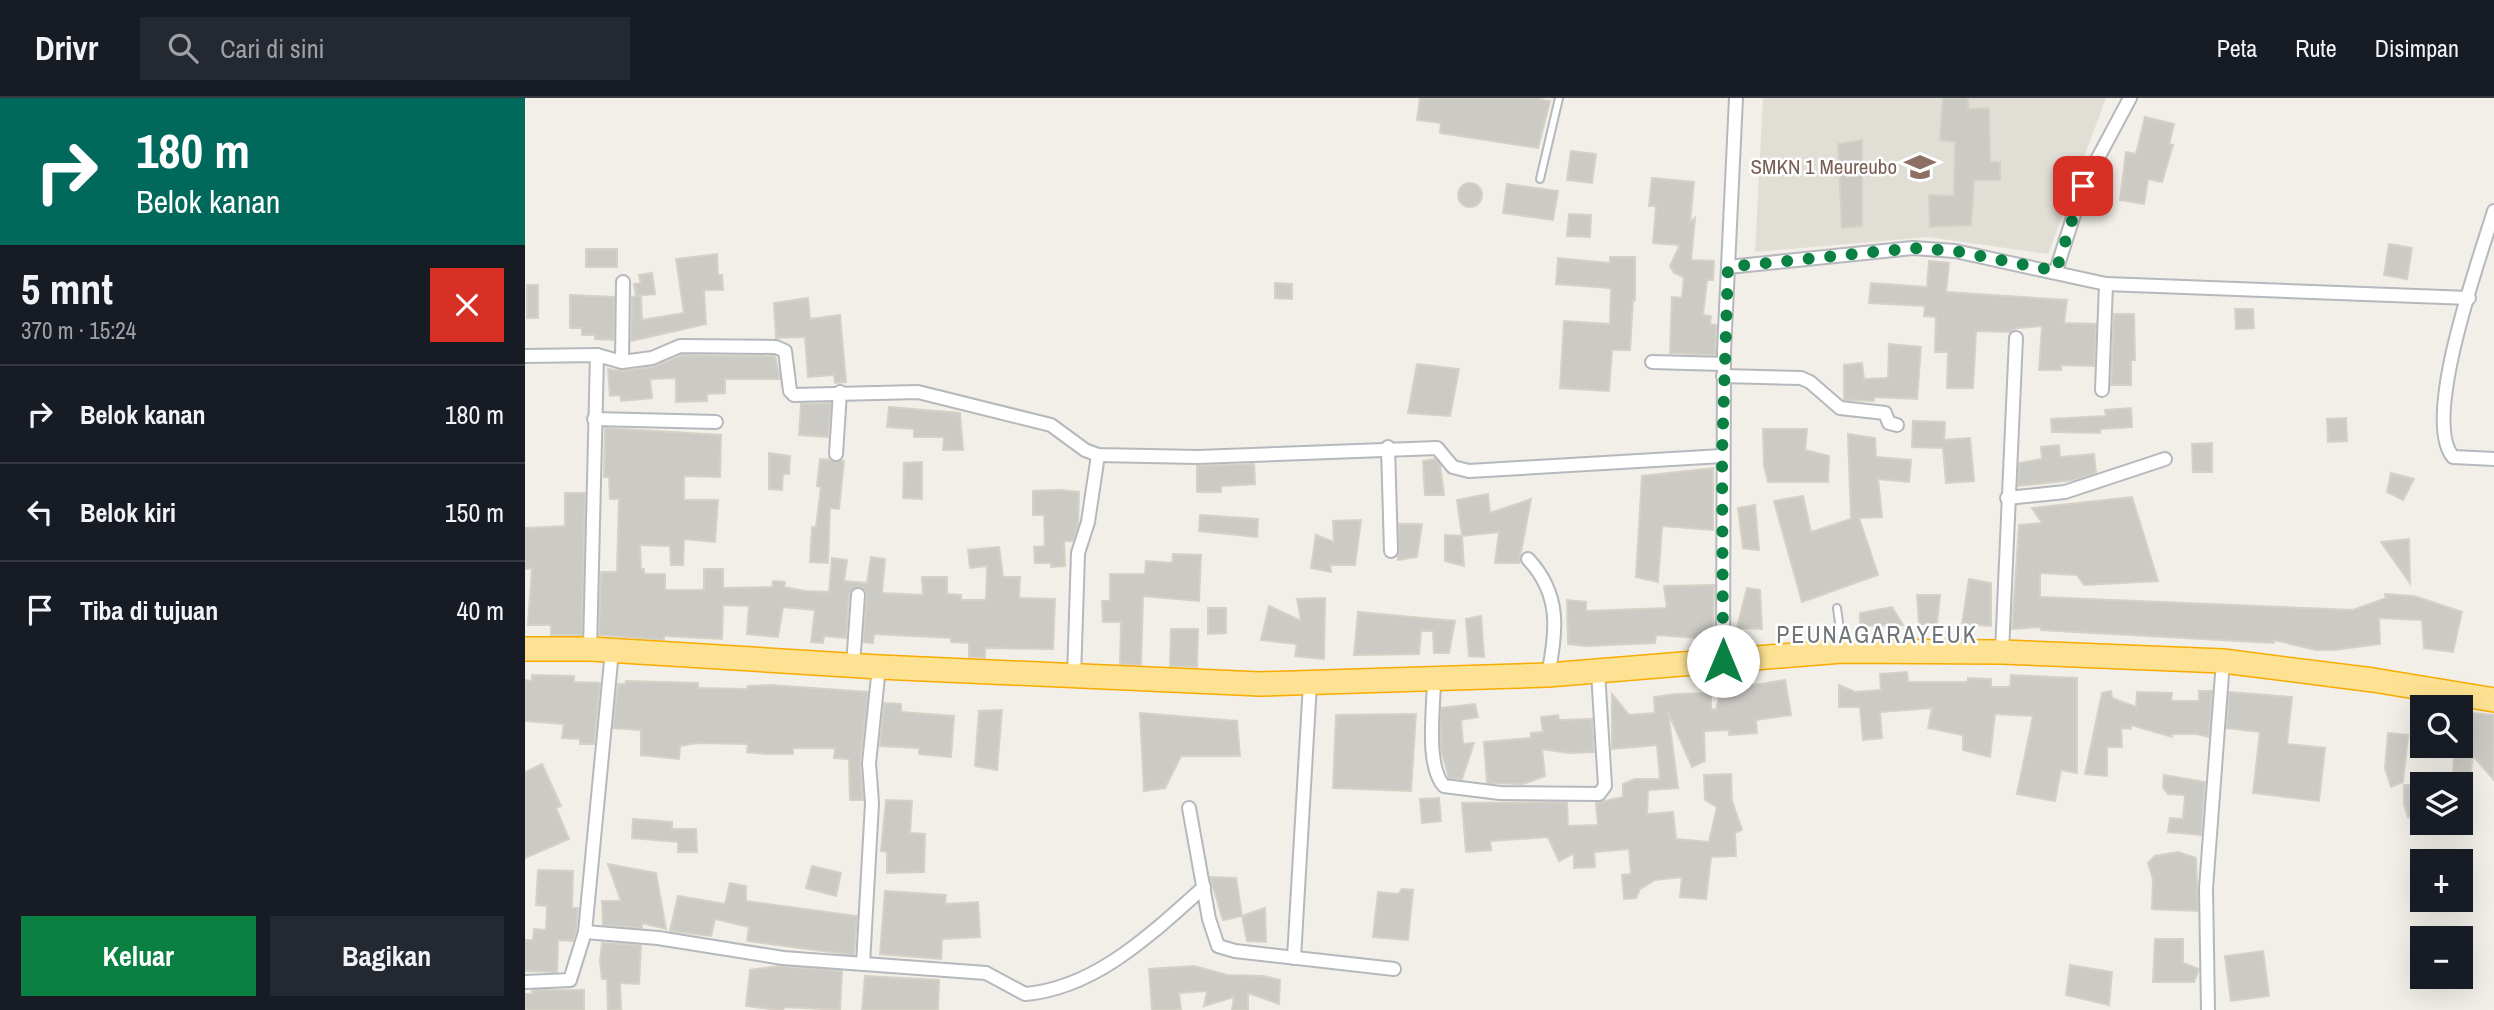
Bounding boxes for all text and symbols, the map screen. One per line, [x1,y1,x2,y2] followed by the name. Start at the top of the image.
[140,17,630,80] search box
[35,26,98,70] text: Drivr
[164,29,202,67] icon: search
[220,31,324,66] text: Cari di sini
[2217,32,2257,64] text: Peta
[2295,32,2337,64] text: Rute
[2375,32,2459,64] text: Disimpan
[136,117,250,183] text: 180 m
[21,126,112,217] icon: right
[1903,150,1937,184] school or university icon: SMKN 1 Meureubo
[1751,152,1897,181] place label: SMKN 1 Meureubo
[2053,156,2113,216] pin
[2064,167,2102,205] icon: arrive
[136,180,280,223] text: Belok kanan
[21,261,113,317] text: 5 mnt
[430,268,504,342] button: close
[21,315,136,346] text: 370 m · 15:24
[21,395,59,433] icon: right
[80,397,206,432] text: Belok kanan
[445,397,504,432] text: 180 m
[21,493,59,531] icon: left
[80,495,176,530] text: Belok kiri
[445,495,504,530] text: 150 m
[21,591,59,629] icon: arrive
[80,593,218,628] text: Tiba di tujuan
[457,593,504,628] text: 40 m
[1776,618,1978,650] district label: PEUNAGARAYEUK
[1686,624,1760,698] position arrow
[2410,695,2473,989] map controls
[2410,695,2473,758] button: search
[2410,772,2473,835] button: layers
[2410,849,2473,912] button: +
[21,916,256,996] button: Keluar
[270,916,504,996] button: Bagikan
[2410,926,2473,989] button: −

